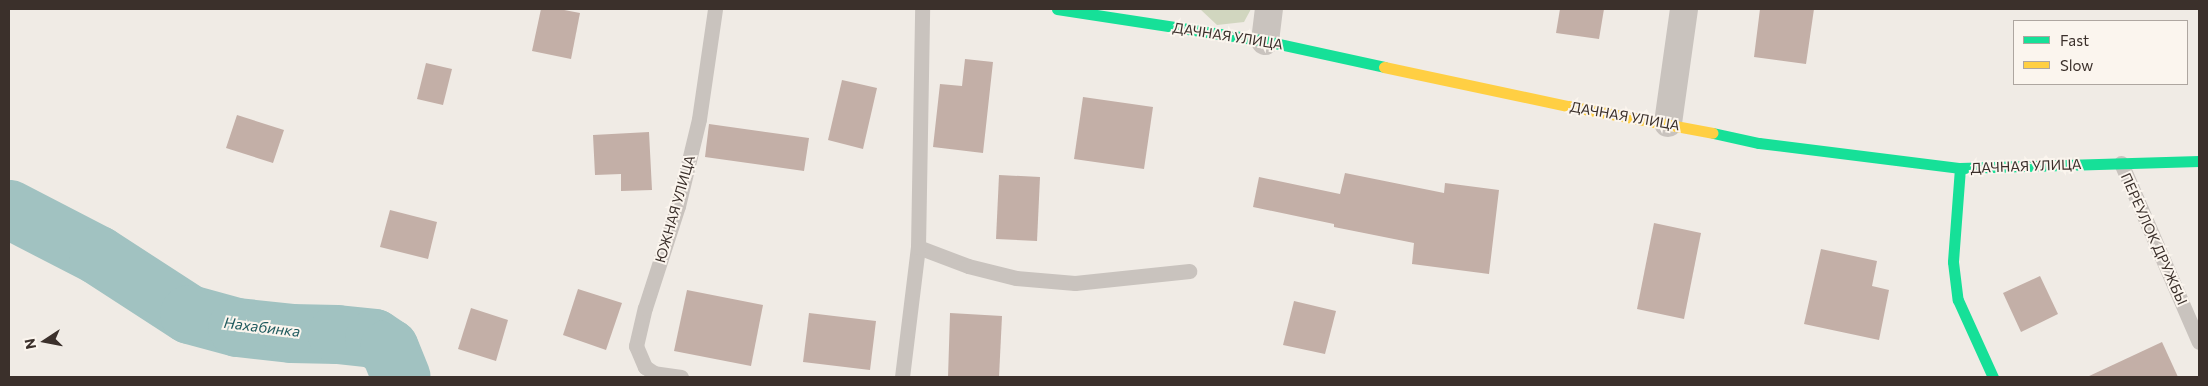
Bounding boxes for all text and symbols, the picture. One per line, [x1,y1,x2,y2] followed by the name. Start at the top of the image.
[1172,19,1284,53] street label: ДАЧНАЯ УЛИЦА
[2013,20,2188,85] legend
[2060,31,2089,49] text: Fast
[2060,56,2093,74] text: Slow
[1569,98,1681,134] street label: ДАЧНАЯ УЛИЦА
[652,153,698,265] street label: ЮЖНАЯ УЛИЦА
[1970,156,2082,176] street label: ДАЧНАЯ УЛИЦА
[2117,170,2191,308] street label: ПЕРЕУЛОК ДРУЖБЫ
[223,313,301,341] water label: Нахабинка
[20,316,70,366] north arrow
[20,337,39,351] text: N

